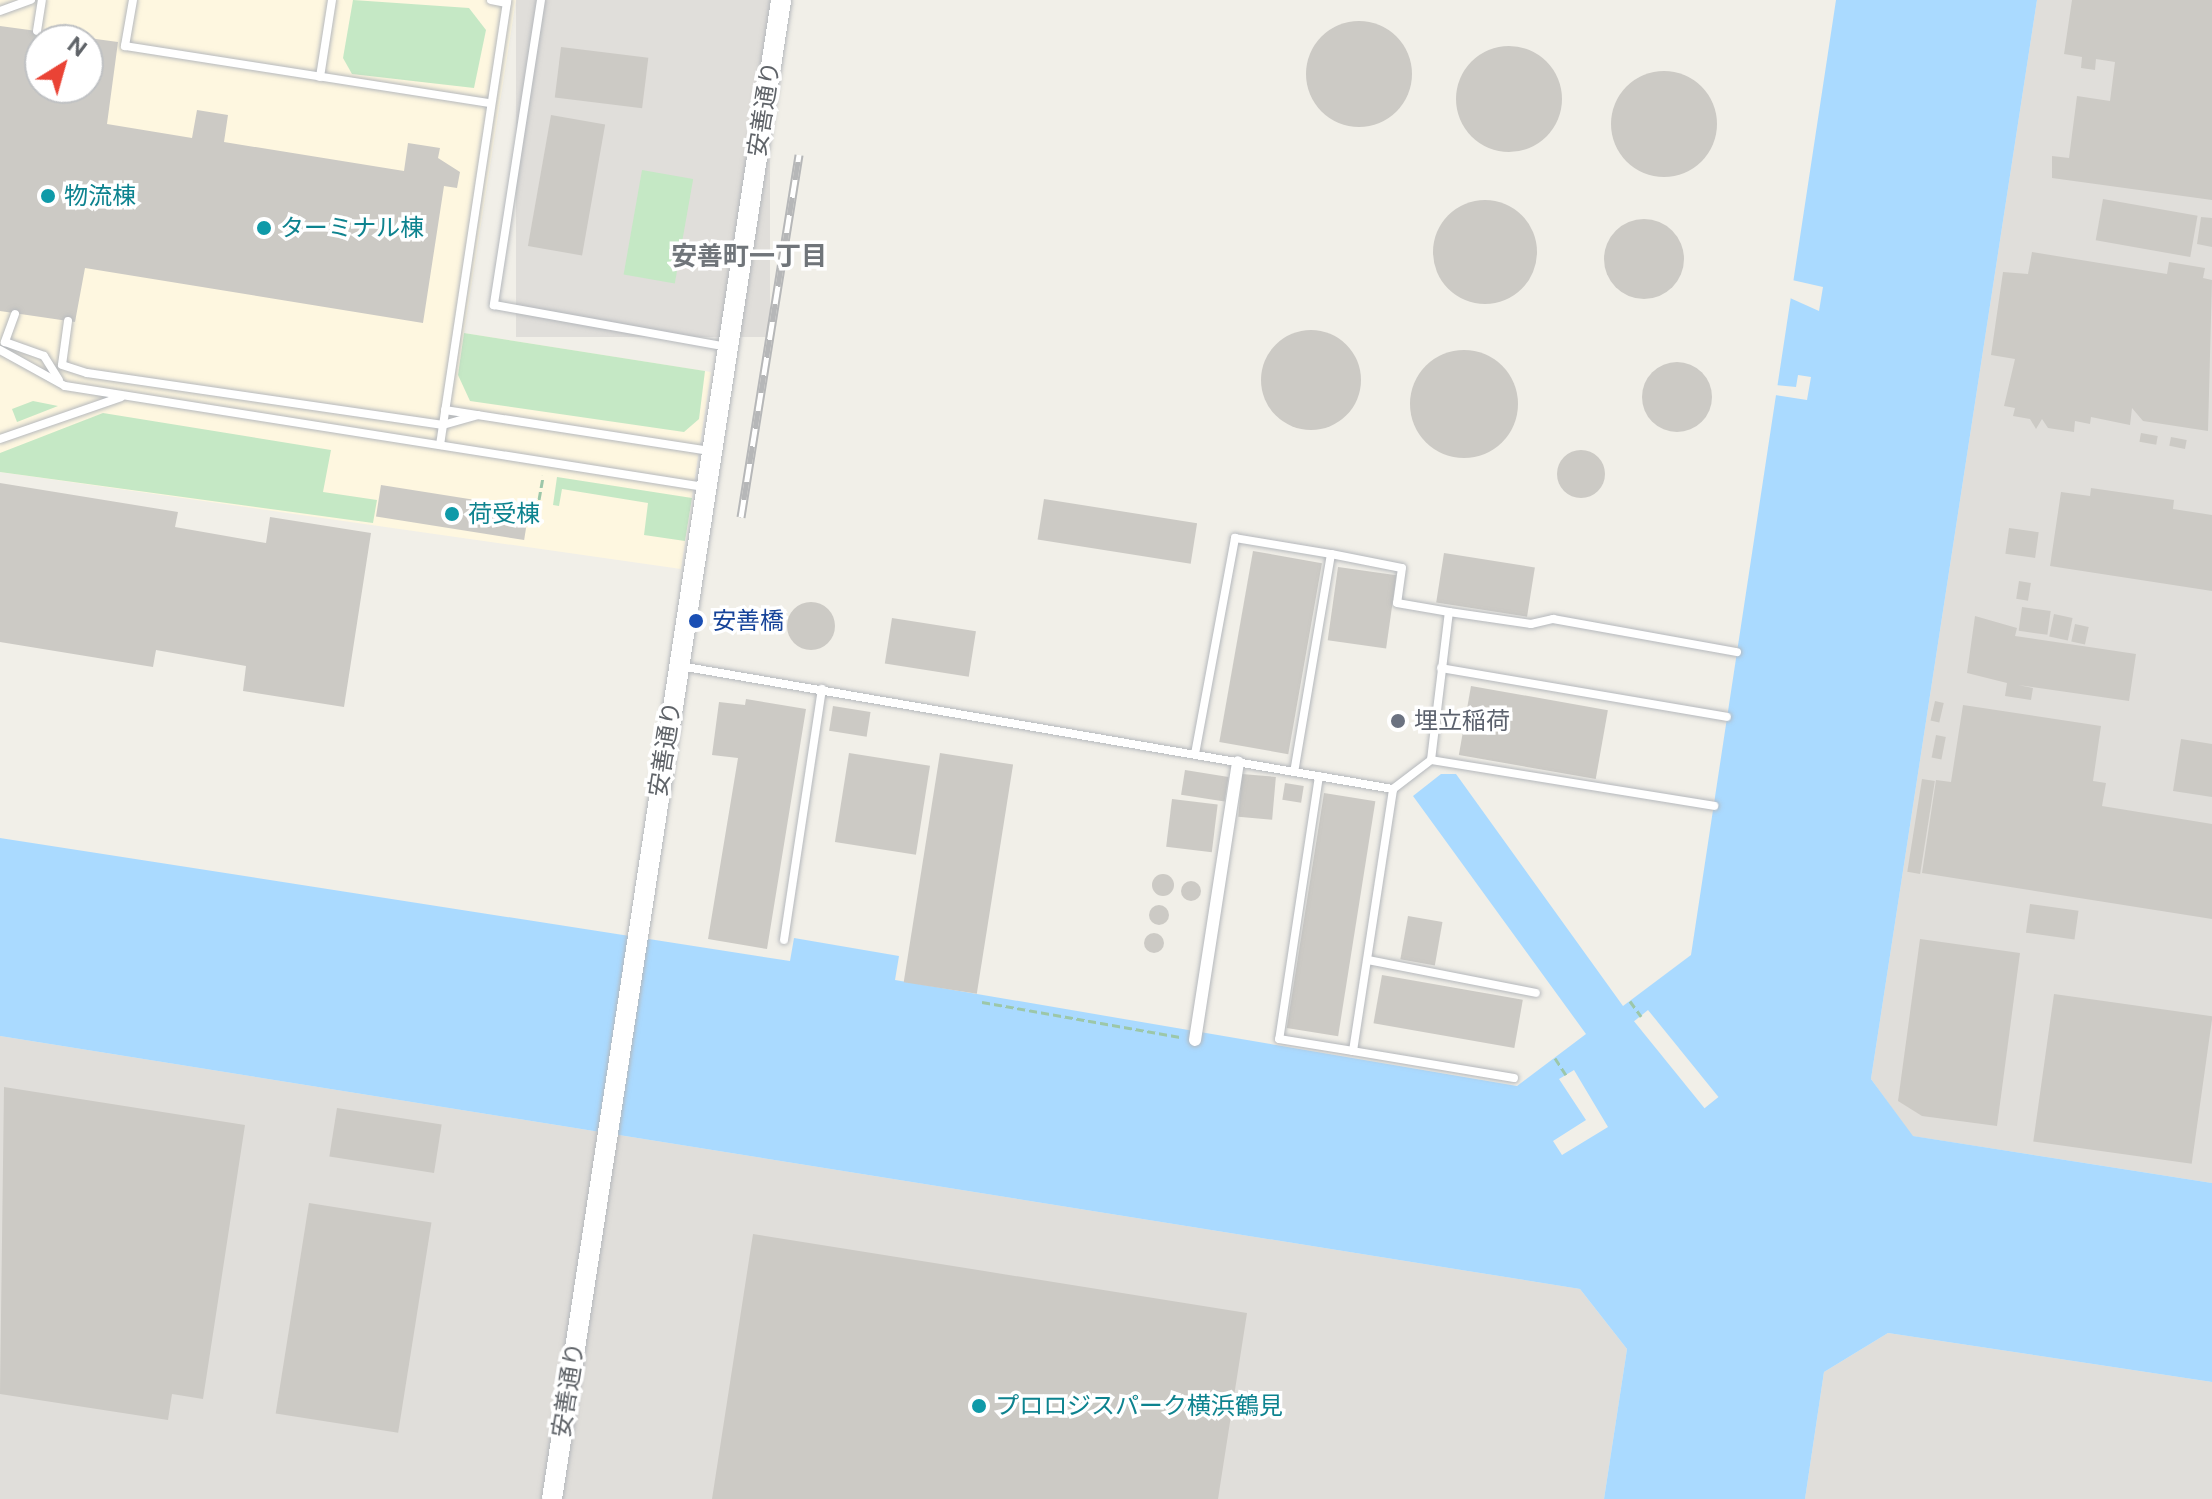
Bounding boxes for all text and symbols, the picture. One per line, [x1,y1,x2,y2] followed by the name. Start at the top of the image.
[24,24,104,104] north arrow
[63,31,92,62] text: N
[742,59,786,159] street label: 安善通り
[64,182,136,210] place label: 物流棟
[39,187,57,205] marker: 物流棟
[280,214,424,242] place label: ターミナル棟
[255,219,273,237] marker: ターミナル棟
[671,240,827,272] district label: 安善町一丁目
[468,500,540,528] place label: 荷受棟
[443,505,461,523] marker: 荷受棟
[712,607,784,635] place label: 安善橋
[687,612,705,630] marker: 安善橋
[643,699,687,799] street label: 安善通り
[1414,707,1510,735] place label: 埋立稲荷
[1389,712,1407,730] marker: 埋立稲荷
[546,1340,590,1440] street label: 安善通り
[995,1392,1283,1420] place label: プロロジスパーク横浜鶴見
[970,1397,988,1415] marker: プロロジスパーク横浜鶴見

